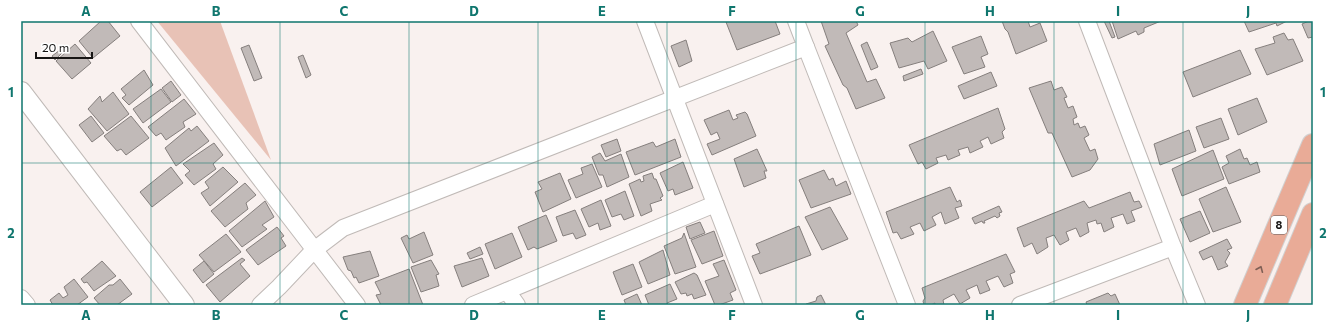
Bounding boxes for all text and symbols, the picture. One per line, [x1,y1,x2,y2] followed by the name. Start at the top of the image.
[81,3,91,19] text: A
[212,3,221,19] text: B
[340,3,349,19] text: C
[469,3,479,19] text: D
[598,3,606,19] text: E
[728,3,736,19] text: F
[855,3,865,19] text: G
[985,3,995,19] text: H
[1116,3,1120,19] text: I
[1246,3,1250,19] text: J
[36,34,92,60] scale bar
[42,40,69,54] text: 20 m
[8,84,14,100] text: 1
[1320,84,1326,100] text: 1
[1271,216,1287,234] road number: 8
[7,225,15,241] text: 2
[1319,225,1327,241] text: 2
[1256,266,1264,273] one-way arrow
[81,307,91,323] text: A
[212,307,221,323] text: B
[340,307,349,323] text: C
[469,307,479,323] text: D
[598,307,606,323] text: E
[728,307,736,323] text: F
[855,307,865,323] text: G
[985,307,995,323] text: H
[1116,307,1120,323] text: I
[1246,307,1250,323] text: J

